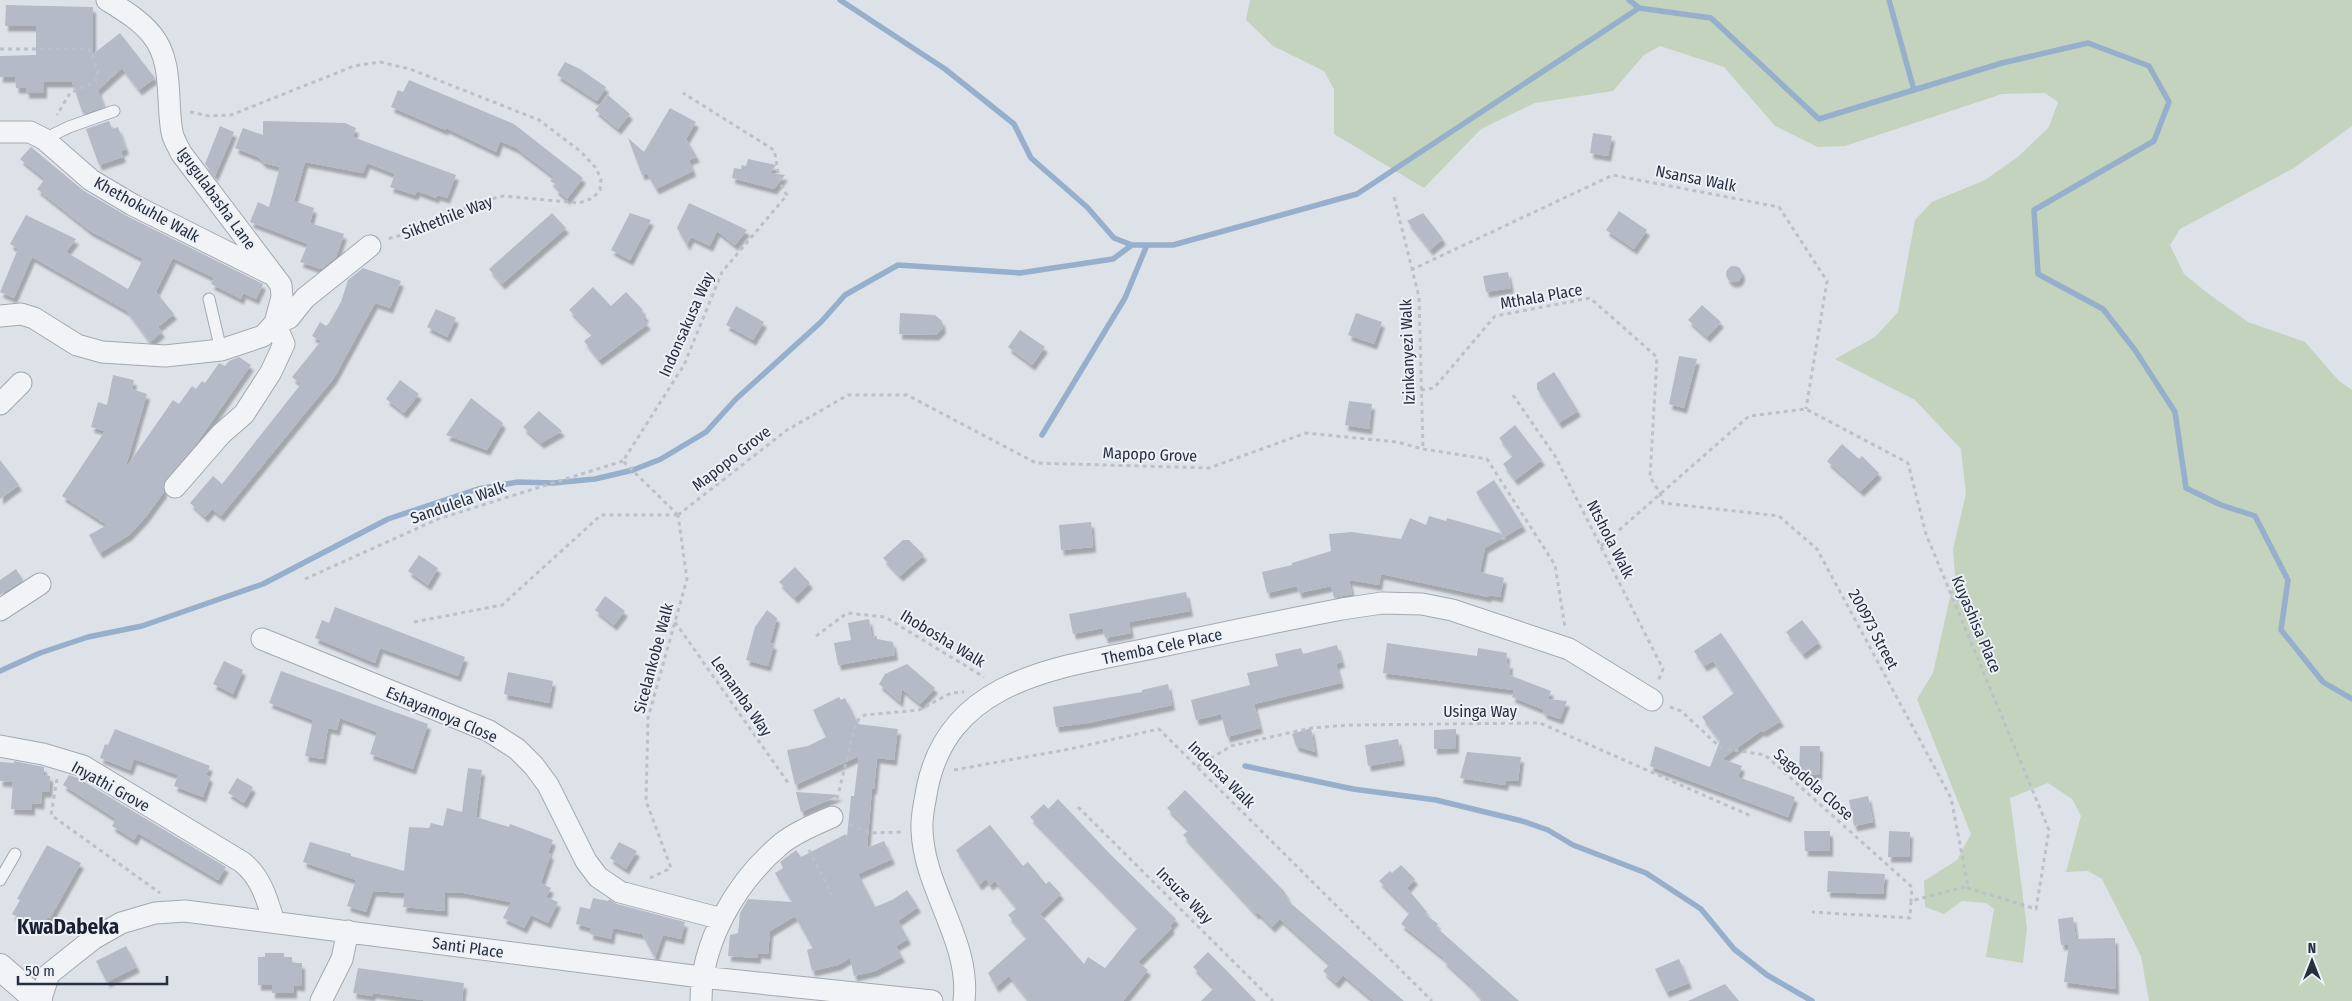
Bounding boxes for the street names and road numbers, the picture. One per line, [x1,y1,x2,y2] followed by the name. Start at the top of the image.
[173,143,260,253] street label: Igugulabasha Lane
[1654,161,1738,196] street label: Nsansa Walk
[91,173,203,247] street label: Khethokuhle Walk
[399,191,496,243] street label: Sikhethile Way
[655,268,718,380] street label: Indonsakusa Way
[1499,280,1584,313] street label: Mthala Place
[1396,298,1419,405] street label: Izinkanyezi Walk
[688,422,774,495] street label: Mapopo Grove
[1102,443,1198,466] street label: Mapopo Grove
[408,477,509,528] street label: Sandulela Walk
[1583,497,1639,582] street label: Ntshola Walk
[1948,573,2006,676] street label: Kuyashisa Place
[1845,586,1903,673] street label: 200973 Street
[630,600,677,715] street label: Sicelankobe Walk
[897,606,989,671] street label: Ihobosha Walk
[1100,624,1224,668] street label: Themba Cele Place
[707,653,777,741] street label: Lemamba Way
[383,682,501,747] street label: Eshayamoya Close
[1443,702,1518,721] street label: Usinga Way
[1184,737,1260,812] street label: Indonsa Walk
[1770,745,1857,824] street label: Sagodola Close
[68,757,153,816] street label: Inyathi Grove
[1152,863,1217,928] street label: Insuze Way
[431,933,505,962] street label: Santi Place

